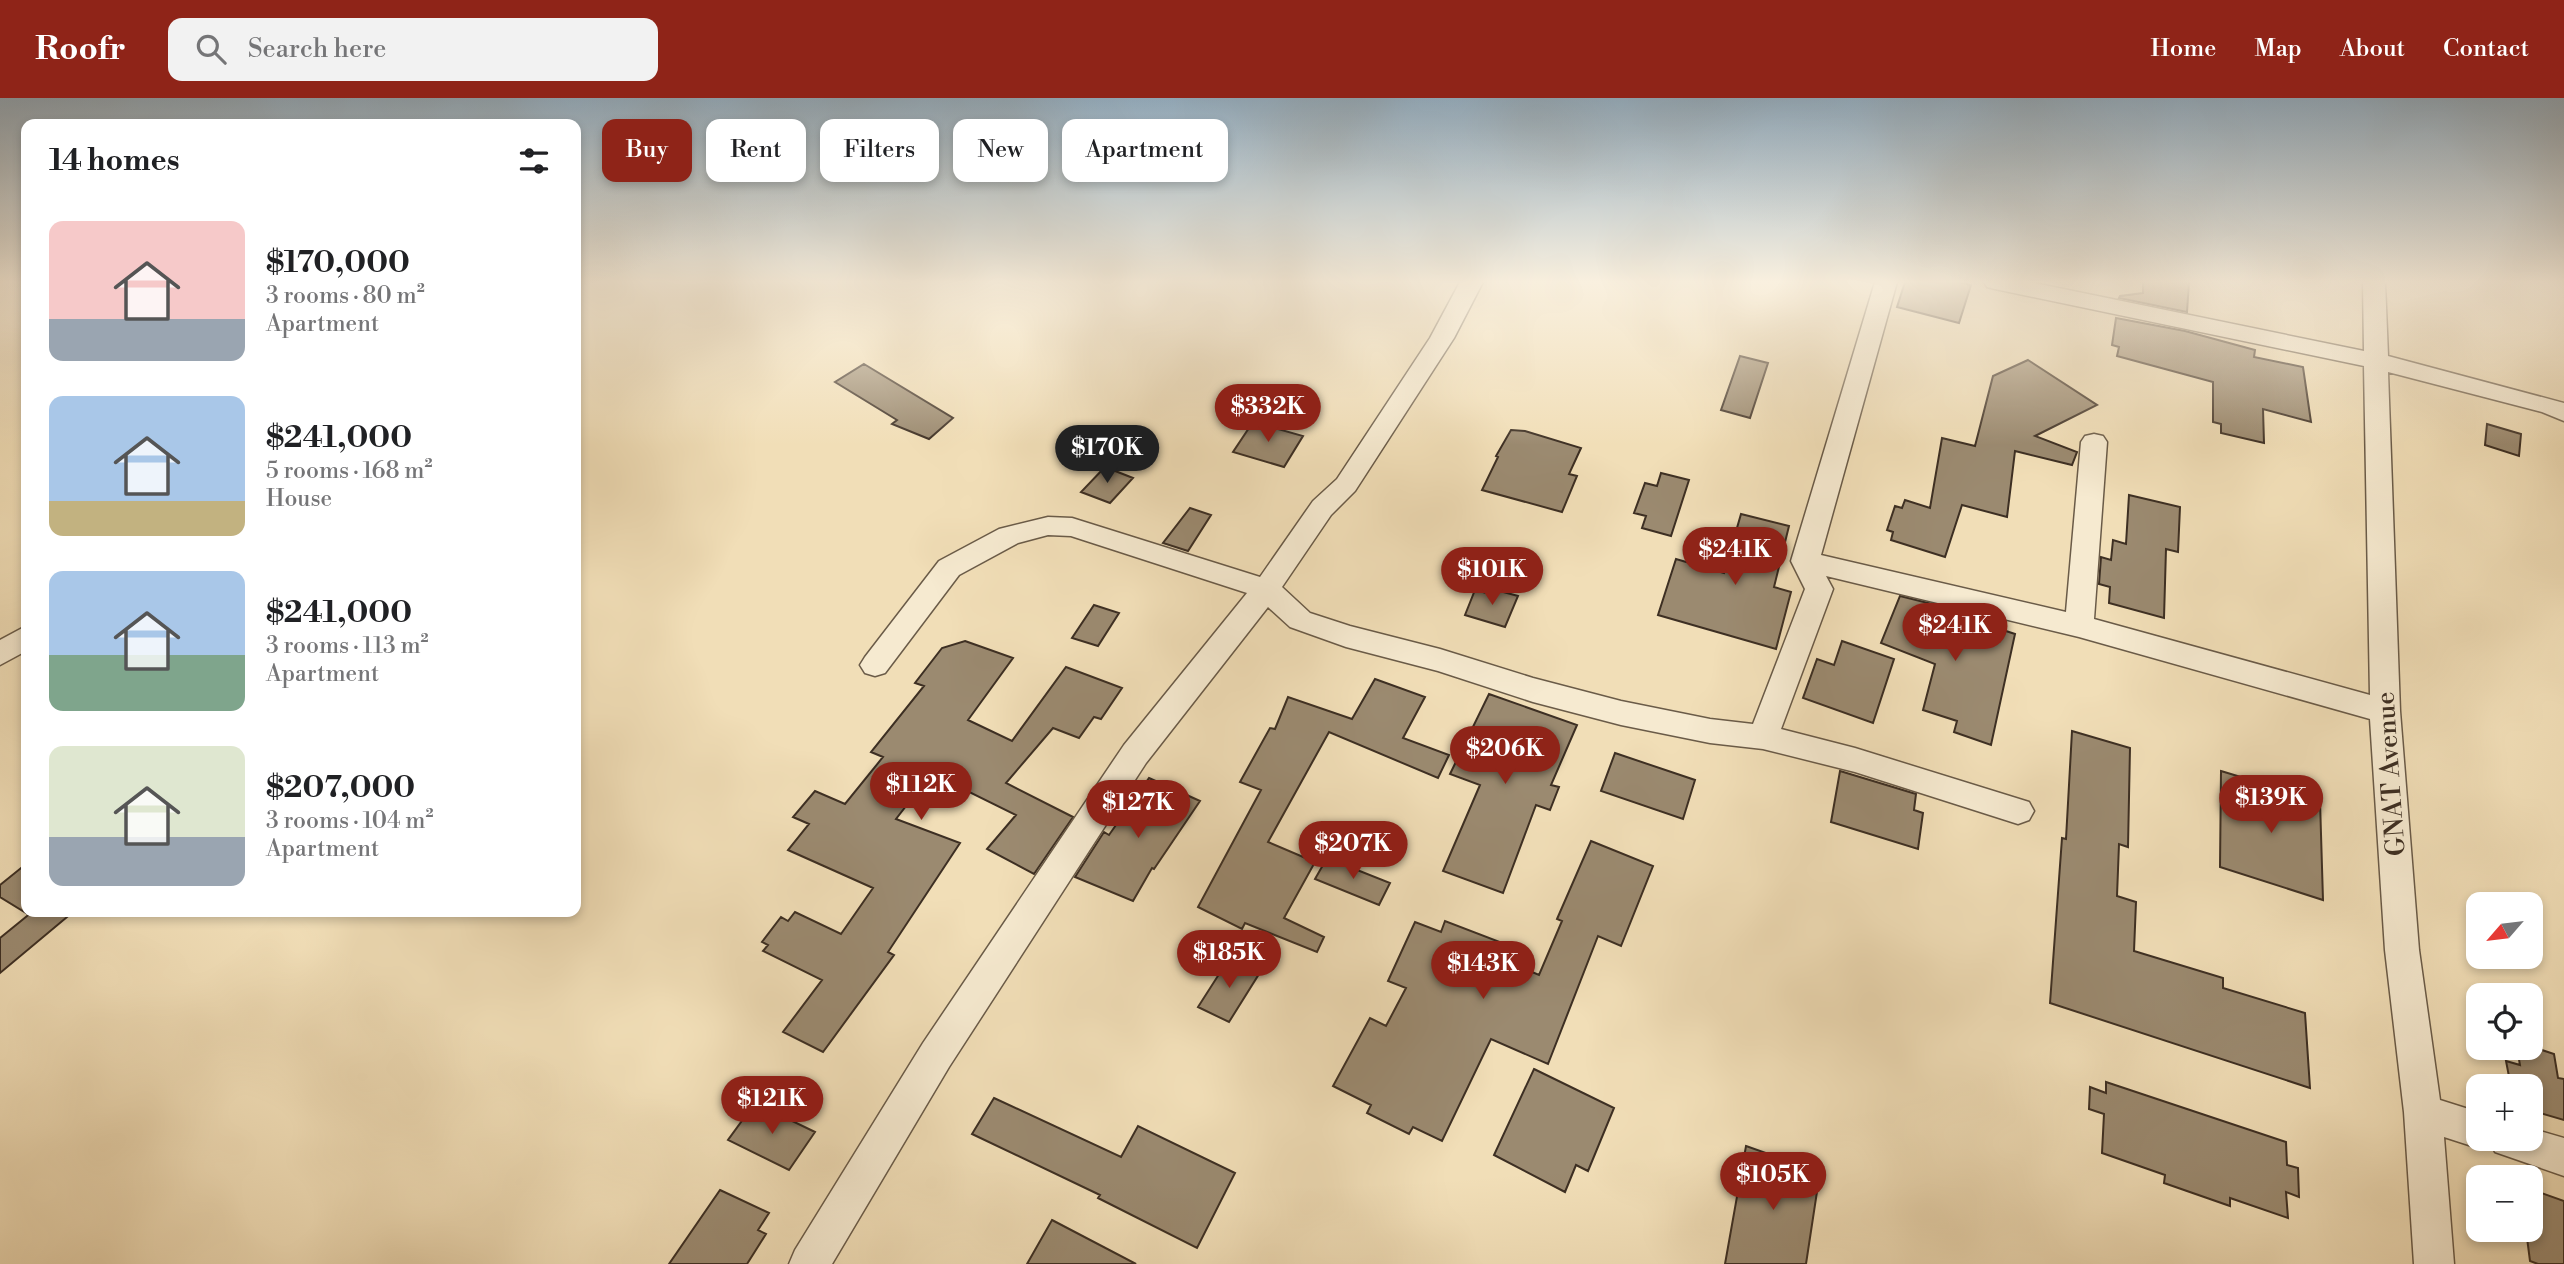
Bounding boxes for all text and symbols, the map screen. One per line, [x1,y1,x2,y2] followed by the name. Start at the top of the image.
[168,18,658,81] search box
[35,29,126,70] text: Roofr
[192,30,230,68] icon: search
[248,33,386,65] text: Search here
[2151,34,2216,64] text: Home
[2254,34,2302,64] text: Map
[2340,34,2405,64] text: About
[2443,34,2529,64] text: Contact
[602,119,692,182] chip: Buy
[706,119,806,182] chip: Rent
[820,119,939,182] chip: Filters
[953,119,1048,182] chip: New
[1062,119,1228,182] chip: Apartment
[49,142,180,180] text: 14 homes
[515,142,553,180] icon: filters
[266,244,410,282] text: $170,000
[105,249,189,333] icon: home
[266,282,425,310] text: 3 rooms · 80 m²
[266,310,379,338] text: Apartment
[1219,384,1317,444] pin: $332K
[1231,393,1305,421] text: $332K
[266,419,412,457] text: $241,000
[105,424,189,508] icon: home
[1058,426,1156,485] pin: $170K
[1071,434,1143,462] text: $170K
[266,457,433,485] text: 5 rooms · 168 m²
[266,485,332,513] text: House
[1686,528,1784,587] pin: $241K
[1698,536,1772,564] text: $241K
[1443,547,1541,607] pin: $101K
[1457,556,1527,584] text: $101K
[266,594,412,632] text: $241,000
[105,599,189,683] icon: home
[1906,603,2004,663] pin: $241K
[1918,612,1992,640] text: $241K
[266,632,429,660] text: 3 rooms · 113 m²
[266,660,379,688] text: Apartment
[2369,691,2413,857] street label: GNAT Avenue
[1456,726,1554,786] pin: $206K
[1466,735,1544,763] text: $206K
[872,762,970,822] pin: $112K
[266,769,415,807] text: $207,000
[886,771,956,799] text: $112K
[105,774,189,858] icon: home
[2222,776,2320,835] pin: $139K
[1089,780,1187,840] pin: $127K
[2235,784,2307,812] text: $139K
[1102,789,1174,817] text: $127K
[266,807,434,835] text: 3 rooms · 104 m²
[1304,822,1402,881] pin: $207K
[1315,830,1391,858] text: $207K
[266,835,379,863] text: Apartment
[2466,892,2543,970] north arrow
[2466,892,2543,1242] map controls
[1180,930,1278,990] pin: $185K
[1193,939,1265,967] text: $185K
[1434,942,1532,1001] pin: $143K
[1447,950,1519,978] text: $143K
[2466,983,2543,1060] button: locate
[2466,1074,2543,1151] button: +
[723,1076,821,1136] pin: $121K
[737,1085,807,1113] text: $121K
[1724,1152,1822,1212] pin: $105K
[1736,1161,1810,1189] text: $105K
[2466,1165,2543,1242] button: −

